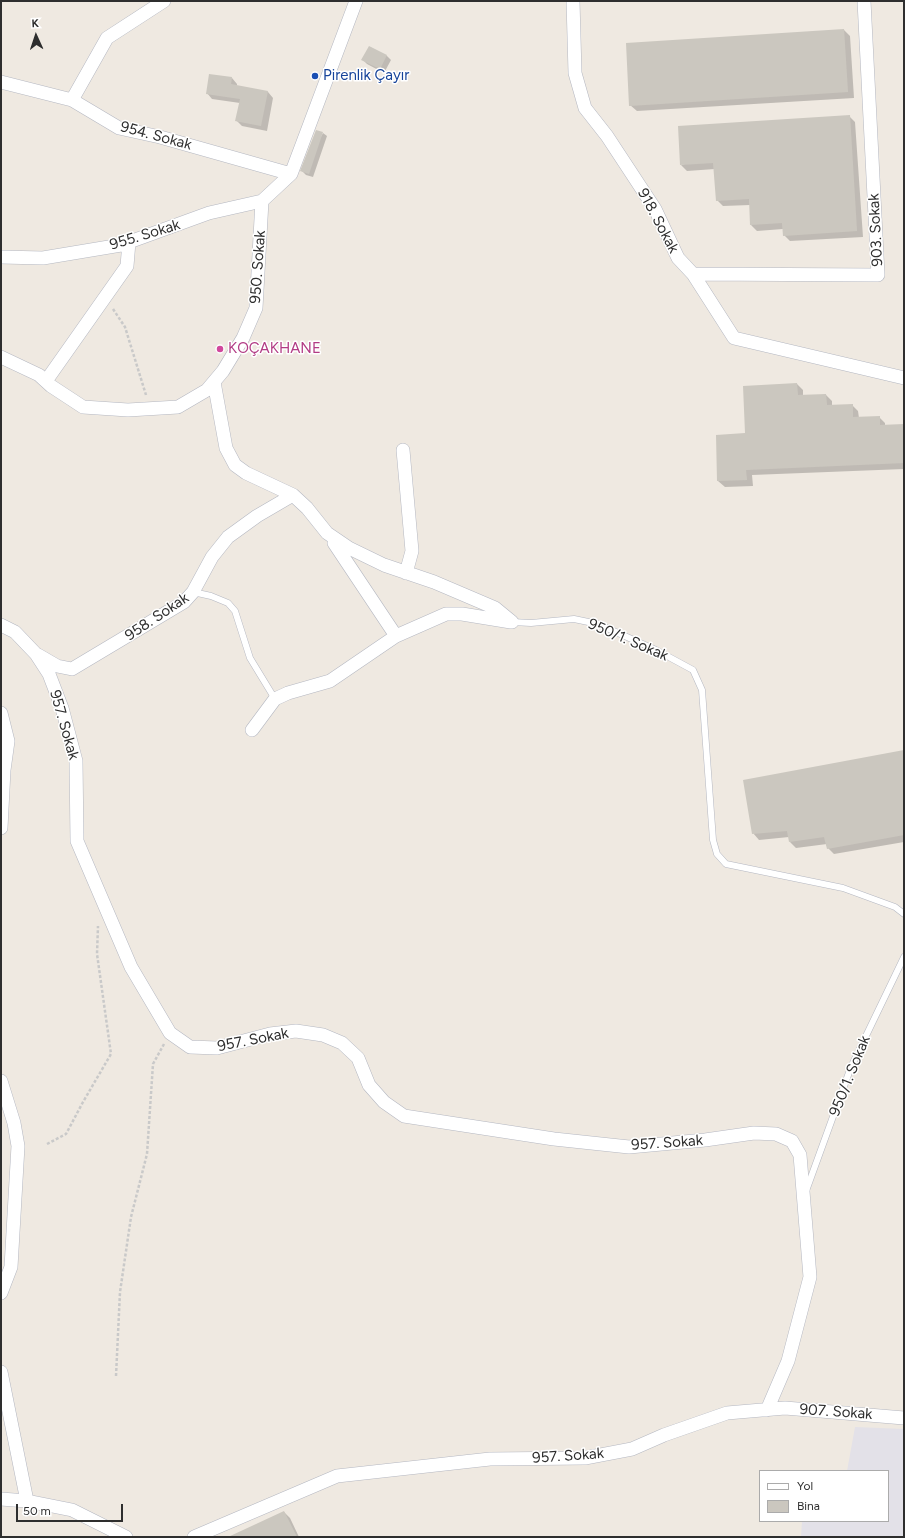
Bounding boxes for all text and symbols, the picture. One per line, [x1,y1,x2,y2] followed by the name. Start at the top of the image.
[16,16,56,56] north arrow
[31,17,39,30] text: K
[323,67,409,85] place label: Pirenlik Çayır
[310,71,320,81] marker: Pirenlik Çayır
[118,118,194,154] street label: 954. Sokak
[633,186,683,256] street label: 918. Sokak
[865,193,887,267] street label: 903. Sokak
[108,216,182,254] street label: 955. Sokak
[246,230,270,304] street label: 950. Sokak
[228,340,321,358] place label: KOÇAKHANE
[215,344,225,354] marker: KOÇAKHANE
[122,589,192,645] street label: 958. Sokak
[585,615,671,665] street label: 950/1. Sokak
[45,688,83,762] street label: 957. Sokak
[216,1024,290,1056] street label: 957. Sokak
[826,1033,874,1119] street label: 950/1. Sokak
[630,1132,704,1154] street label: 957. Sokak
[799,1400,873,1424] street label: 907. Sokak
[531,1445,605,1467] street label: 957. Sokak
[759,1470,889,1522] legend
[797,1479,813,1493] text: Yol
[18,1496,125,1522] scale bar
[797,1499,820,1513] text: Bina
[23,1504,51,1518] text: 50 m

